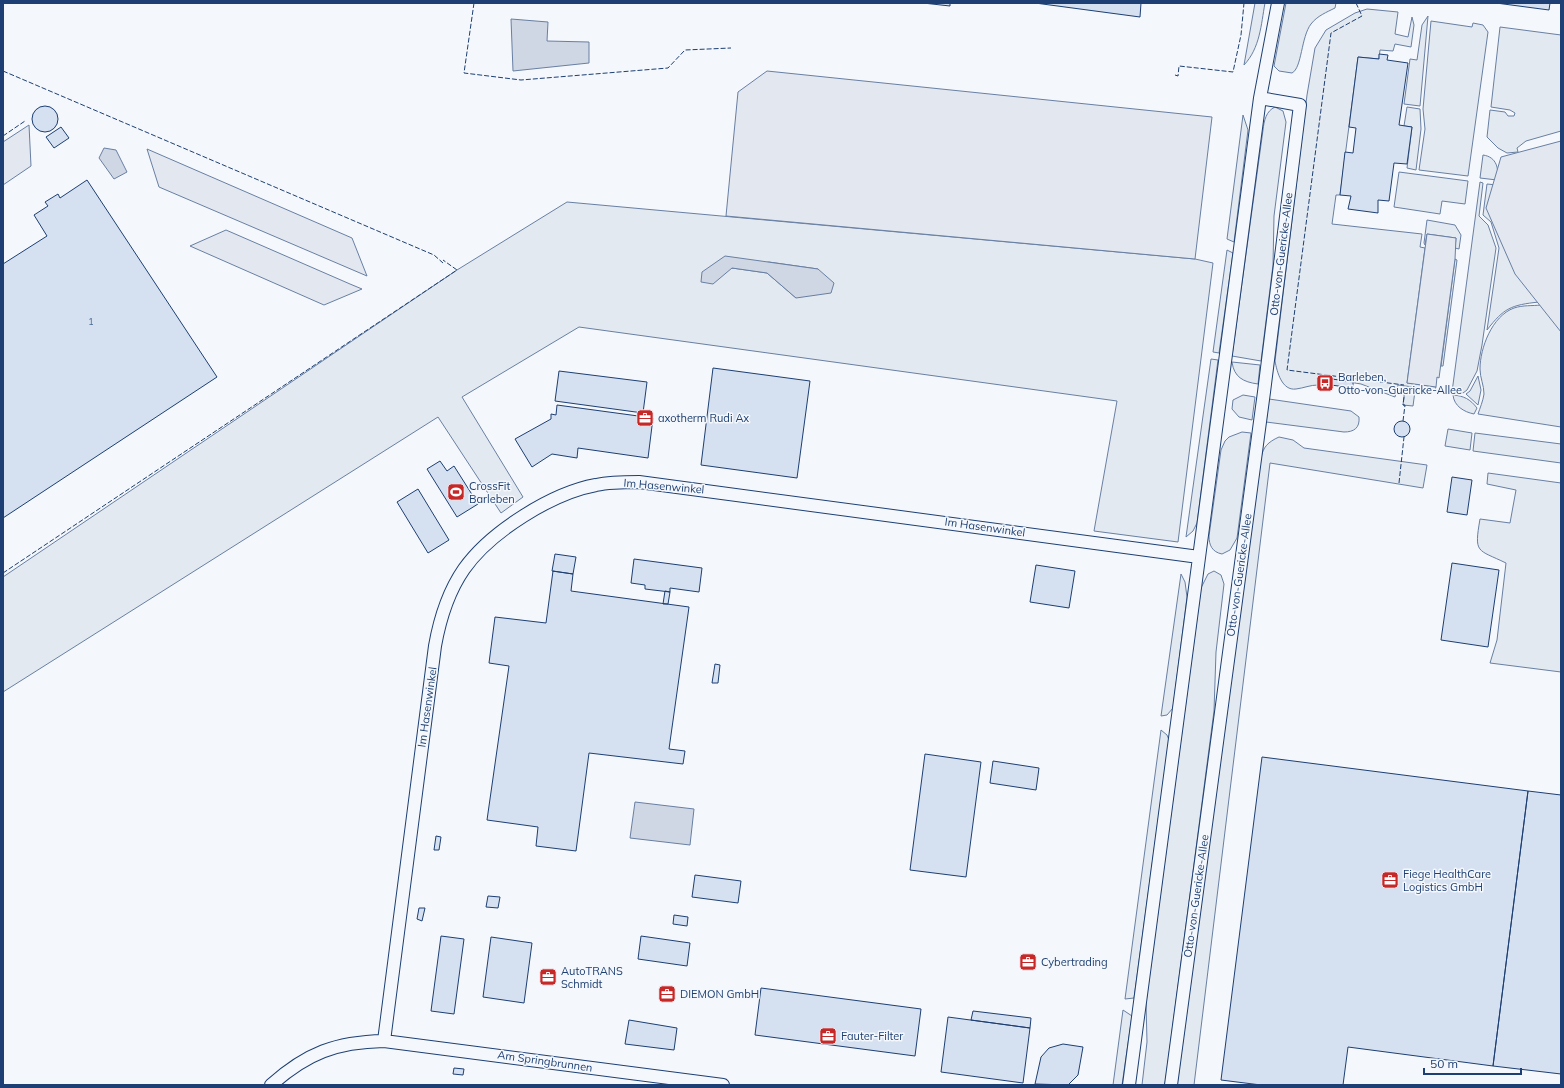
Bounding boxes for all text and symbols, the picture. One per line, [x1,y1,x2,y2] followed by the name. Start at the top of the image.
[1266,192,1296,316] street label: Otto-von-Guericke-Allee
[88,316,94,327] house number: 1
[1338,370,1462,397] place label: Barleben, Otto-von-Guericke-Allee
[1315,373,1335,393] bus stop icon: Barleben, Otto-von-Guericke-Allee
[635,408,655,428] office icon: axotherm Rudi Ax
[658,411,749,425] place label: axotherm Rudi Ax
[623,475,705,497] street label: Im Hasenwinkel
[469,479,515,506] place label: CrossFit Barleben
[446,482,466,502] sports icon: CrossFit Barleben
[1223,513,1255,637] street label: Otto-von-Guericke-Allee
[944,514,1026,540] street label: Im Hasenwinkel
[414,666,440,748] street label: Im Hasenwinkel
[1180,834,1212,958] street label: Otto-von-Guericke-Allee
[1403,867,1491,894] place label: Fiege HealthCare Logistics GmbH
[1380,870,1400,890] office icon: Fiege HealthCare Logistics GmbH
[1018,952,1038,972] office icon: Cybertrading
[1041,955,1108,969] place label: Cybertrading
[561,964,623,991] place label: AutoTRANS Schmidt
[538,967,558,987] office icon: AutoTRANS Schmidt
[657,984,677,1004] office icon: DIEMON GmbH
[680,987,759,1001] place label: DIEMON GmbH
[818,1026,838,1046] office icon: Fauter-Filter
[841,1029,903,1043] place label: Fauter-Filter
[496,1047,594,1075] street label: Am Springbrunnen
[1424,1050,1521,1076] scale bar
[1430,1056,1458,1071] text: 50 m

